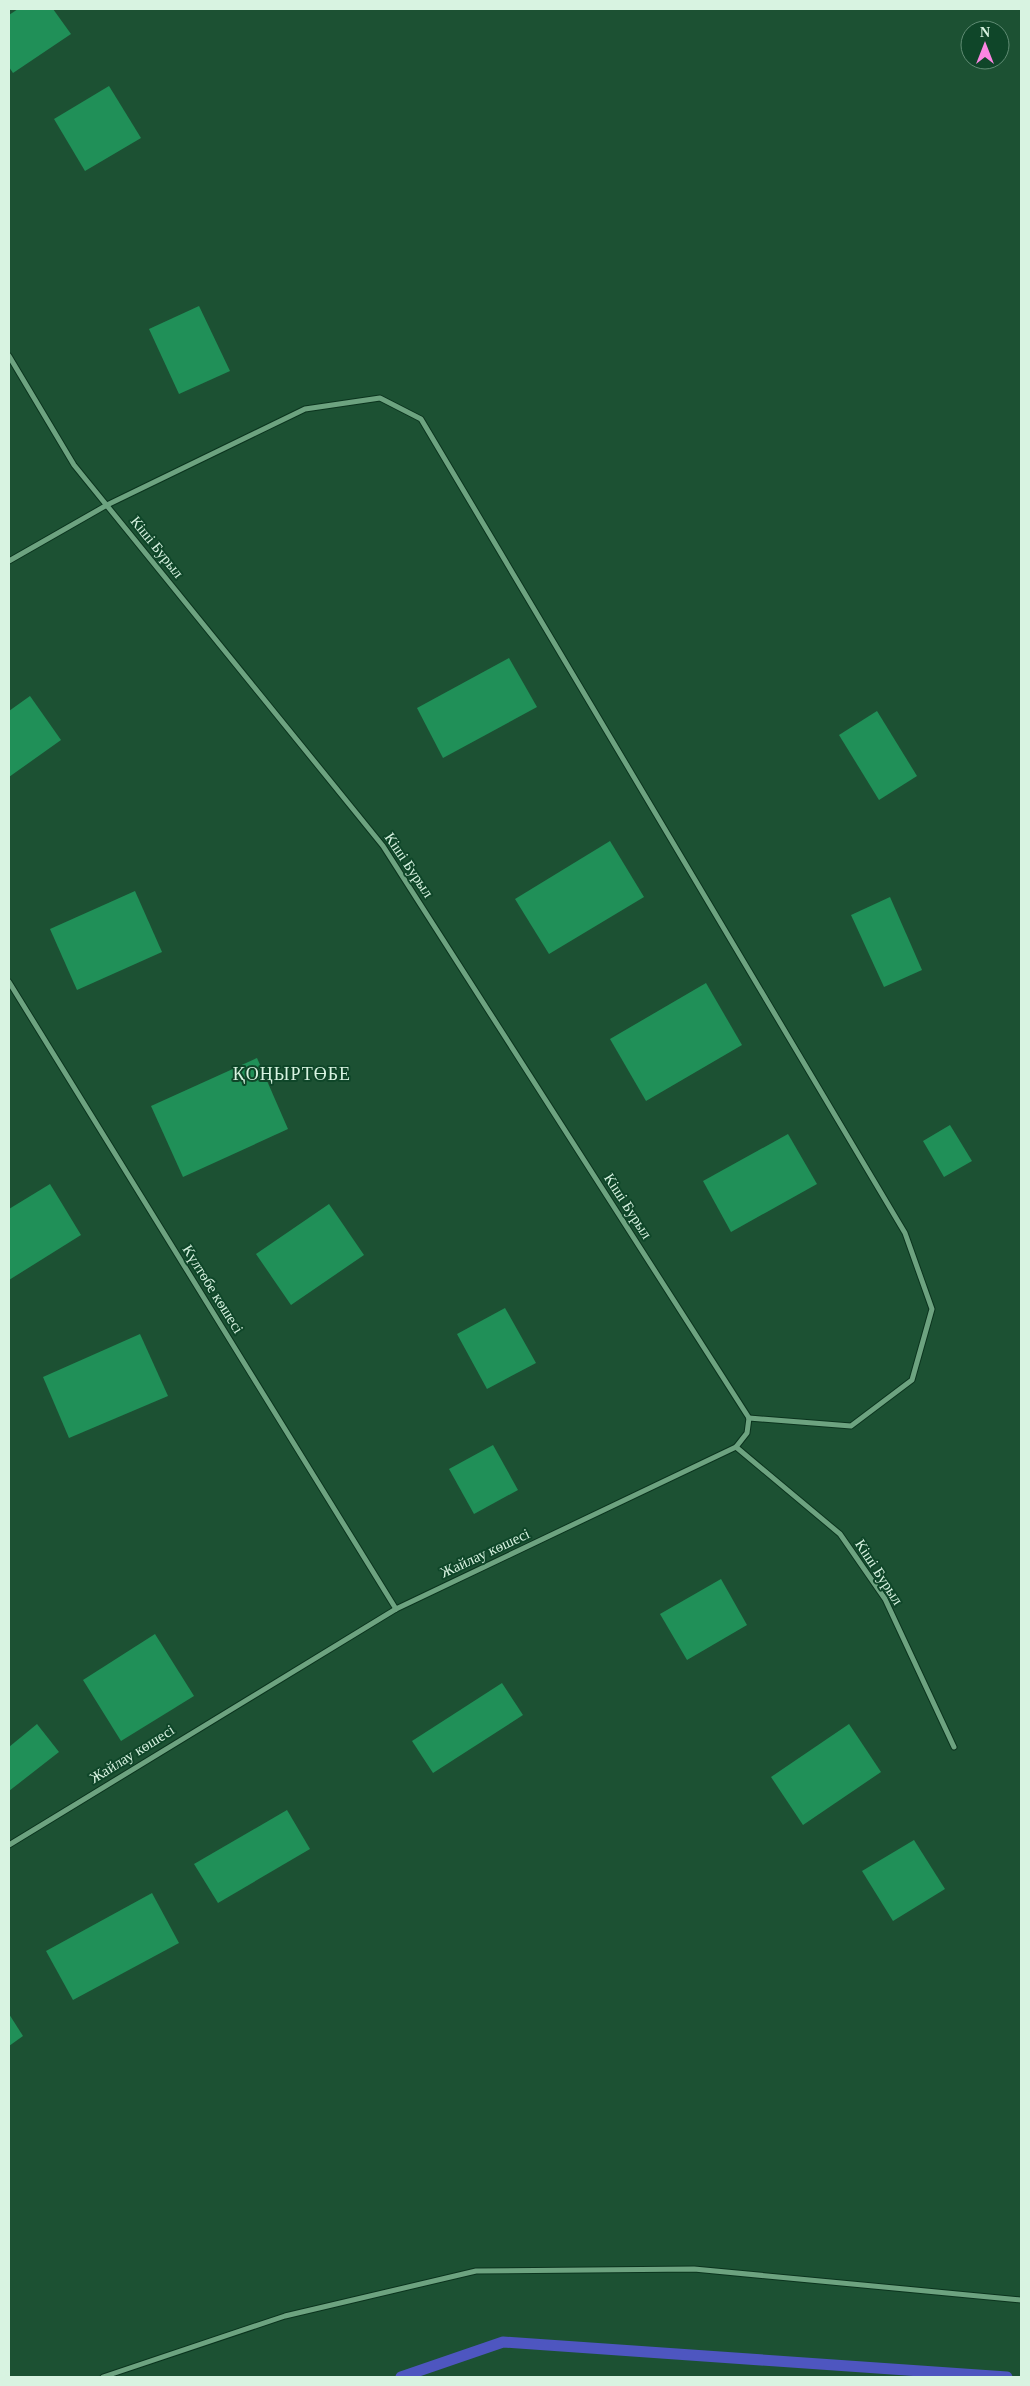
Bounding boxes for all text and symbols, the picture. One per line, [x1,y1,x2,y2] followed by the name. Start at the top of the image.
[960,20,1010,70] north arrow
[980,25,990,40] text: N
[127,513,187,581] street label: Кіші Бурыл
[382,830,437,901] street label: Кіші Бурыл
[233,1064,351,1084] district label: ҚОҢЫРТӨБЕ
[601,1170,655,1242] street label: Кіші Бурыл
[179,1242,247,1336] street label: Күлтөбе көшесі
[438,1525,532,1581] street label: Жайлау көшесі
[852,1536,906,1608] street label: Кіші Бурыл
[87,1722,177,1786] street label: Жайлау көшесі

